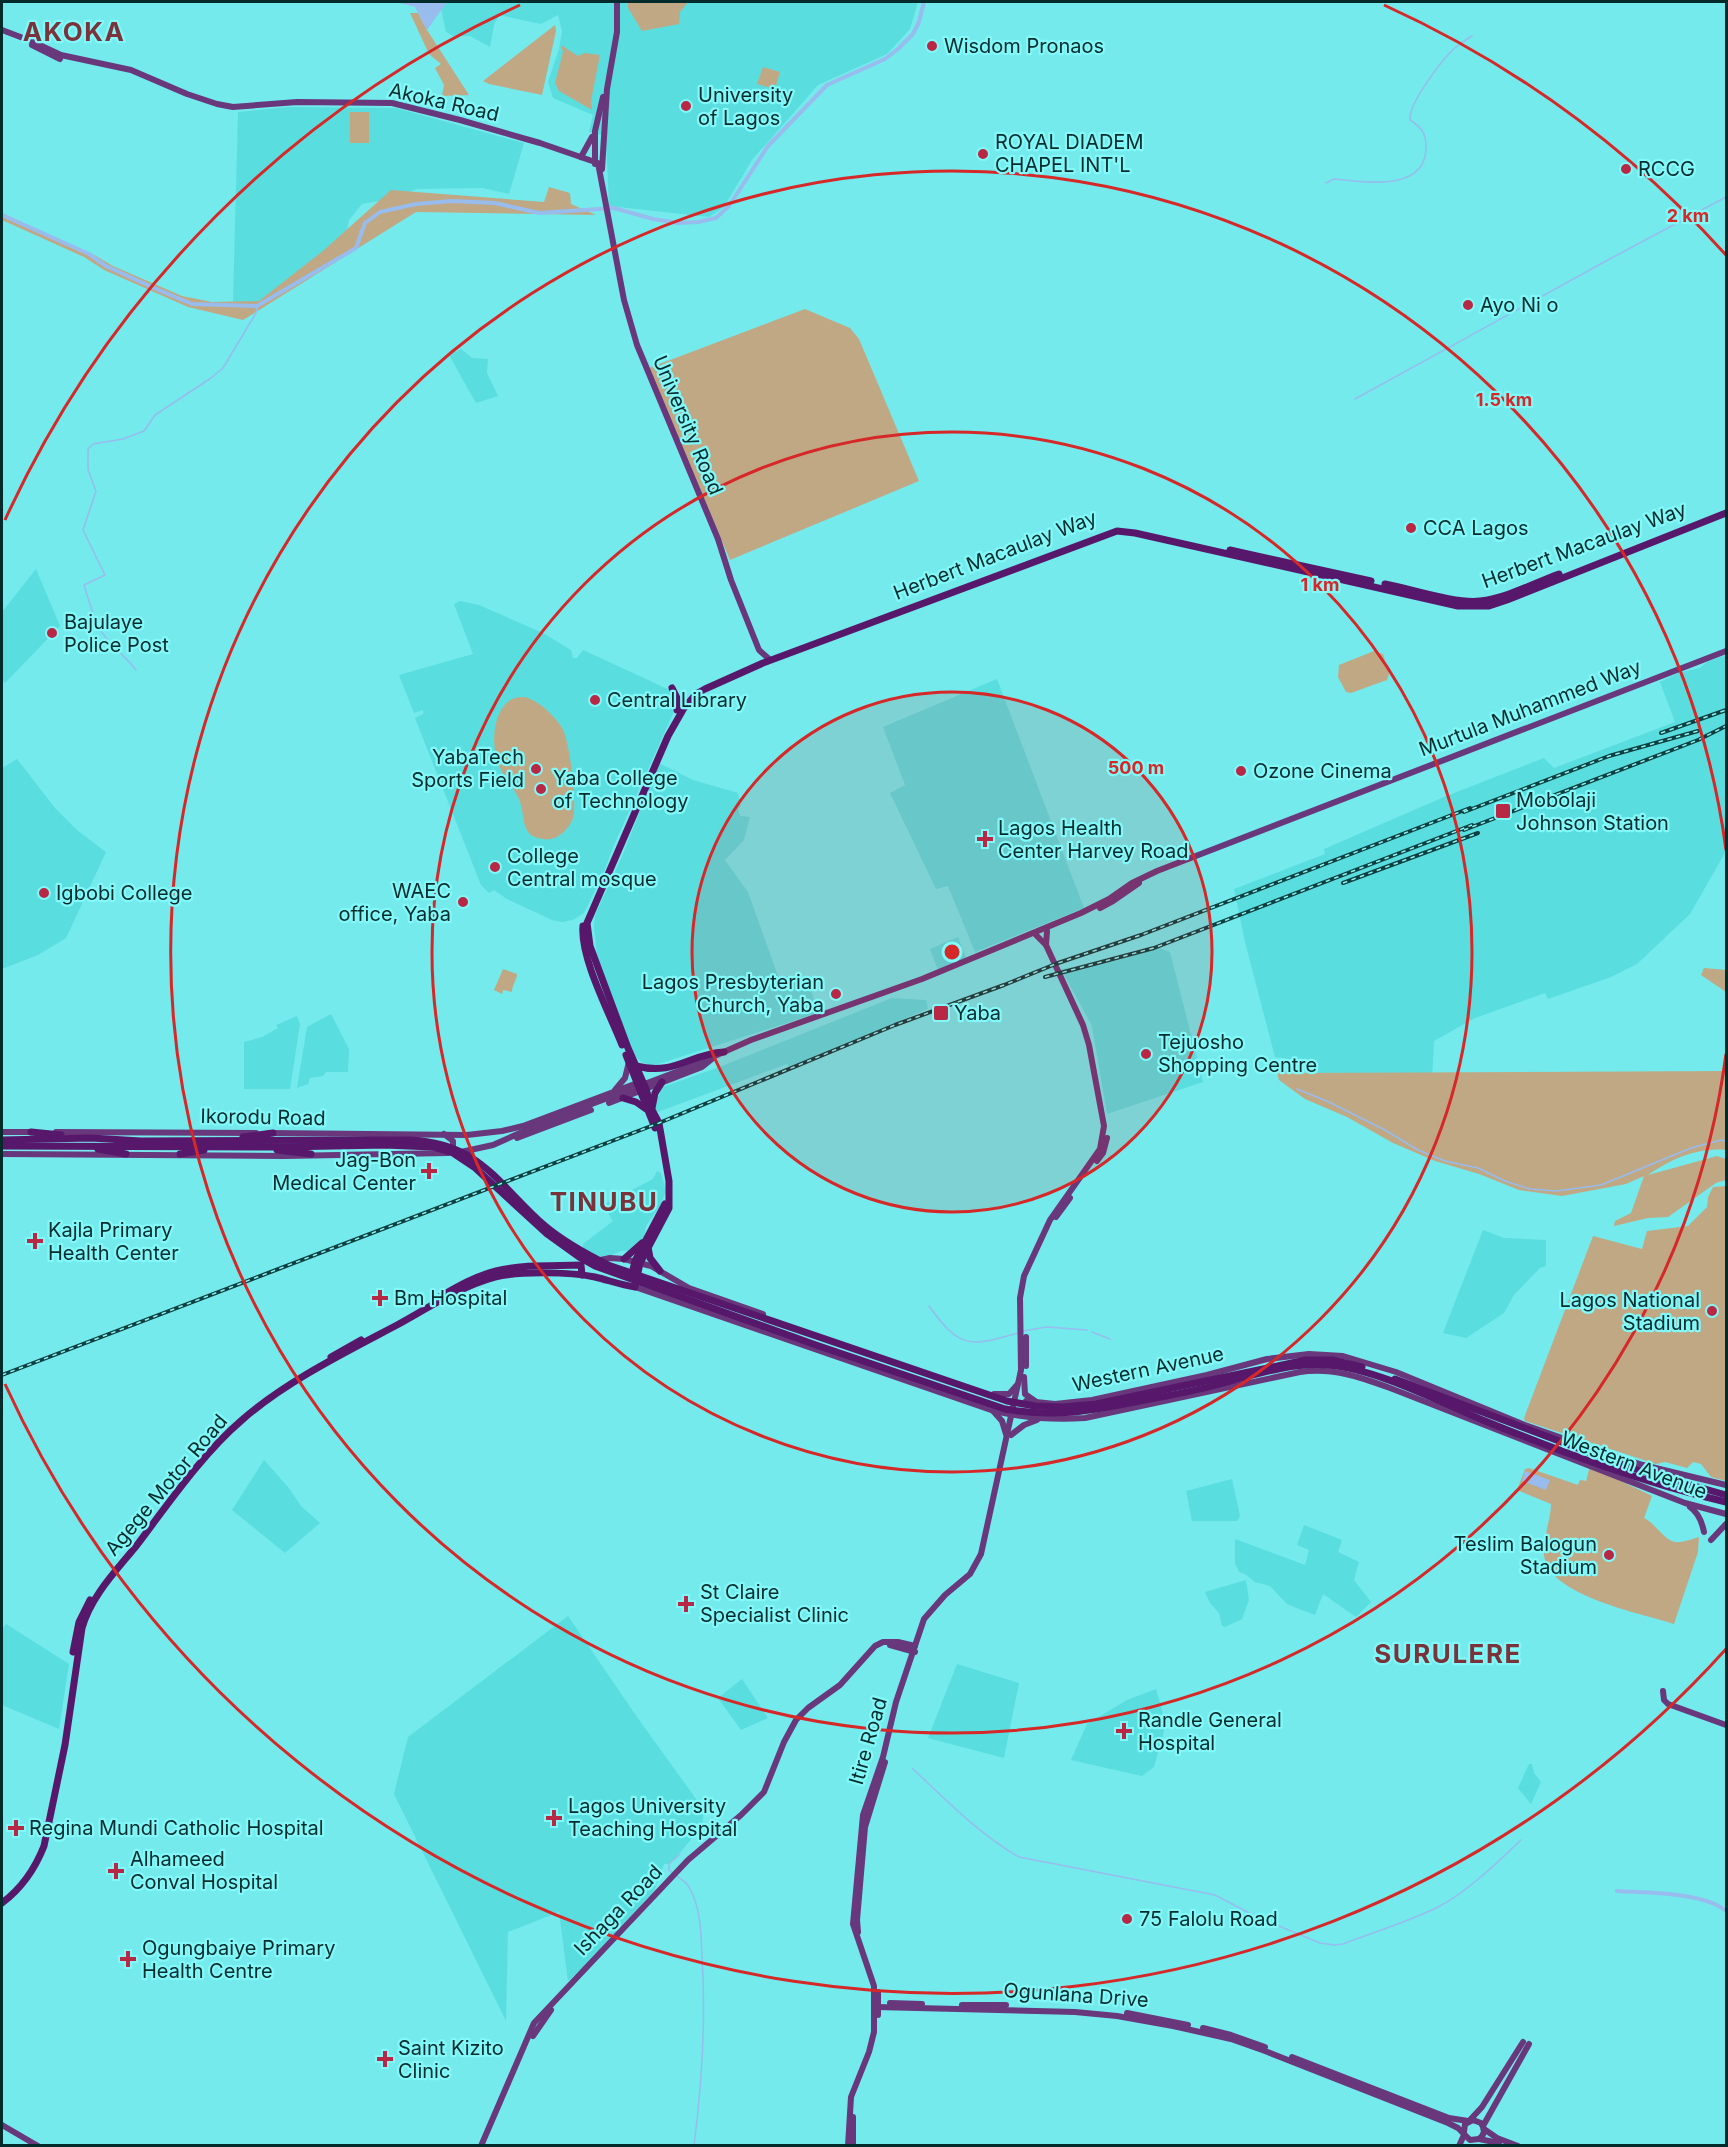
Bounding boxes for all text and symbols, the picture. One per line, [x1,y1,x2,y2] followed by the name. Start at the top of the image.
[23,16,125,47] district label: AKOKA
[944,34,1104,58] place label: Wisdom Pronaos
[925,39,939,53] marker: Wisdom Pronaos
[387,78,501,126] street label: Akoka Road
[698,83,793,130] place label: University of Lagos
[679,99,693,113] marker: University of Lagos
[995,130,1143,177] place label: ROYAL DIADEM CHAPEL INT'L
[976,147,990,161] marker: ROYAL DIADEM CHAPEL INT'L
[1638,157,1695,181] place label: RCCG
[1619,162,1633,176] marker: RCCG
[1667,205,1709,226] text: 2 km
[1480,293,1558,317] place label: Ayo Ni o
[1461,298,1475,312] marker: Ayo Ni o
[648,352,728,498] street label: University Road
[1476,389,1532,410] text: 1.5 km
[1479,497,1689,593] street label: Herbert Macaulay Way
[890,505,1100,605] street label: Herbert Macaulay Way
[1423,516,1529,540] place label: CCA Lagos
[1404,521,1418,535] marker: CCA Lagos
[1301,574,1339,595] text: 1 km
[64,610,169,657] place label: Bajulaye Police Post
[45,626,59,640] marker: Bajulaye Police Post
[1415,654,1645,762] street label: Murtula Muhammed Way
[607,688,747,712] place label: Central Library
[588,693,602,707] marker: Central Library
[411,745,524,792] place label: YabaTech Sports Field
[1108,757,1164,778] text: 500 m
[1253,759,1392,783] place label: Ozone Cinema
[529,762,543,776] marker: YabaTech Sports Field
[1234,764,1248,778] marker: Ozone Cinema
[553,766,688,813] place label: Yaba College of Technology
[534,782,548,796] marker: Yaba College of Technology
[1516,788,1669,835] place label: Mobolaji Johnson Station
[1494,802,1512,820] marker: Mobolaji Johnson Station
[998,816,1188,863] place label: Lagos Health Center Harvey Road
[976,830,994,848] marker: Lagos Health Center Harvey Road
[507,844,657,891] place label: College Central mosque
[488,860,502,874] marker: College Central mosque
[339,879,451,926] place label: WAEC office, Yaba
[56,881,192,905] place label: Igbobi College
[37,886,51,900] marker: Igbobi College
[456,895,470,909] marker: WAEC office, Yaba
[942,942,962,962] centre of rings
[642,970,824,1017] place label: Lagos Presbyterian Church, Yaba
[829,987,843,1001] marker: Lagos Presbyterian Church, Yaba
[954,1001,1001,1025] place label: Yaba
[932,1004,950,1022] marker: Yaba
[1158,1030,1317,1077] place label: Tejuosho Shopping Centre
[1139,1047,1153,1061] marker: Tejuosho Shopping Centre
[200,1104,326,1130] street label: Ikorodu Road
[272,1148,416,1195] place label: Jag-Bon Medical Center
[420,1162,438,1180] marker: Jag-Bon Medical Center
[550,1186,658,1217] district label: TINUBU
[48,1218,179,1265] place label: Kajla Primary Health Center
[26,1232,44,1250] marker: Kajla Primary Health Center
[394,1286,507,1310] place label: Bm Hospital
[1559,1288,1700,1335] place label: Lagos National Stadium
[371,1289,389,1307] marker: Bm Hospital
[1705,1304,1719,1318] marker: Lagos National Stadium
[1070,1341,1226,1397] street label: Western Avenue
[100,1409,232,1561] street label: Agege Motor Road
[1558,1426,1710,1504] street label: Western Avenue
[1454,1532,1597,1579] place label: Teslim Balogun Stadium
[1602,1548,1616,1562] marker: Teslim Balogun Stadium
[700,1580,849,1627] place label: St Claire Specialist Clinic
[677,1595,695,1613] marker: St Claire Specialist Clinic
[1374,1638,1522,1669] district label: SURULERE
[844,1695,892,1787] street label: Itire Road
[1138,1708,1282,1755] place label: Randle General Hospital
[1115,1722,1133,1740] marker: Randle General Hospital
[568,1794,737,1841] place label: Lagos University Teaching Hospital
[545,1809,563,1827] marker: Lagos University Teaching Hospital
[29,1816,324,1840] place label: Regina Mundi Catholic Hospital
[7,1819,25,1837] marker: Regina Mundi Catholic Hospital
[130,1847,278,1894] place label: Alhameed Conval Hospital
[569,1860,667,1960] street label: Ishaga Road
[107,1862,125,1880] marker: Alhameed Conval Hospital
[1139,1907,1278,1931] place label: 75 Falolu Road
[1120,1912,1134,1926] marker: 75 Falolu Road
[142,1936,335,1983] place label: Ogungbaiye Primary Health Centre
[119,1950,137,1968] marker: Ogungbaiye Primary Health Centre
[1003,1978,1149,2012] street label: Ogunlana Drive
[398,2036,504,2083] place label: Saint Kizito Clinic
[376,2050,394,2068] marker: Saint Kizito Clinic

